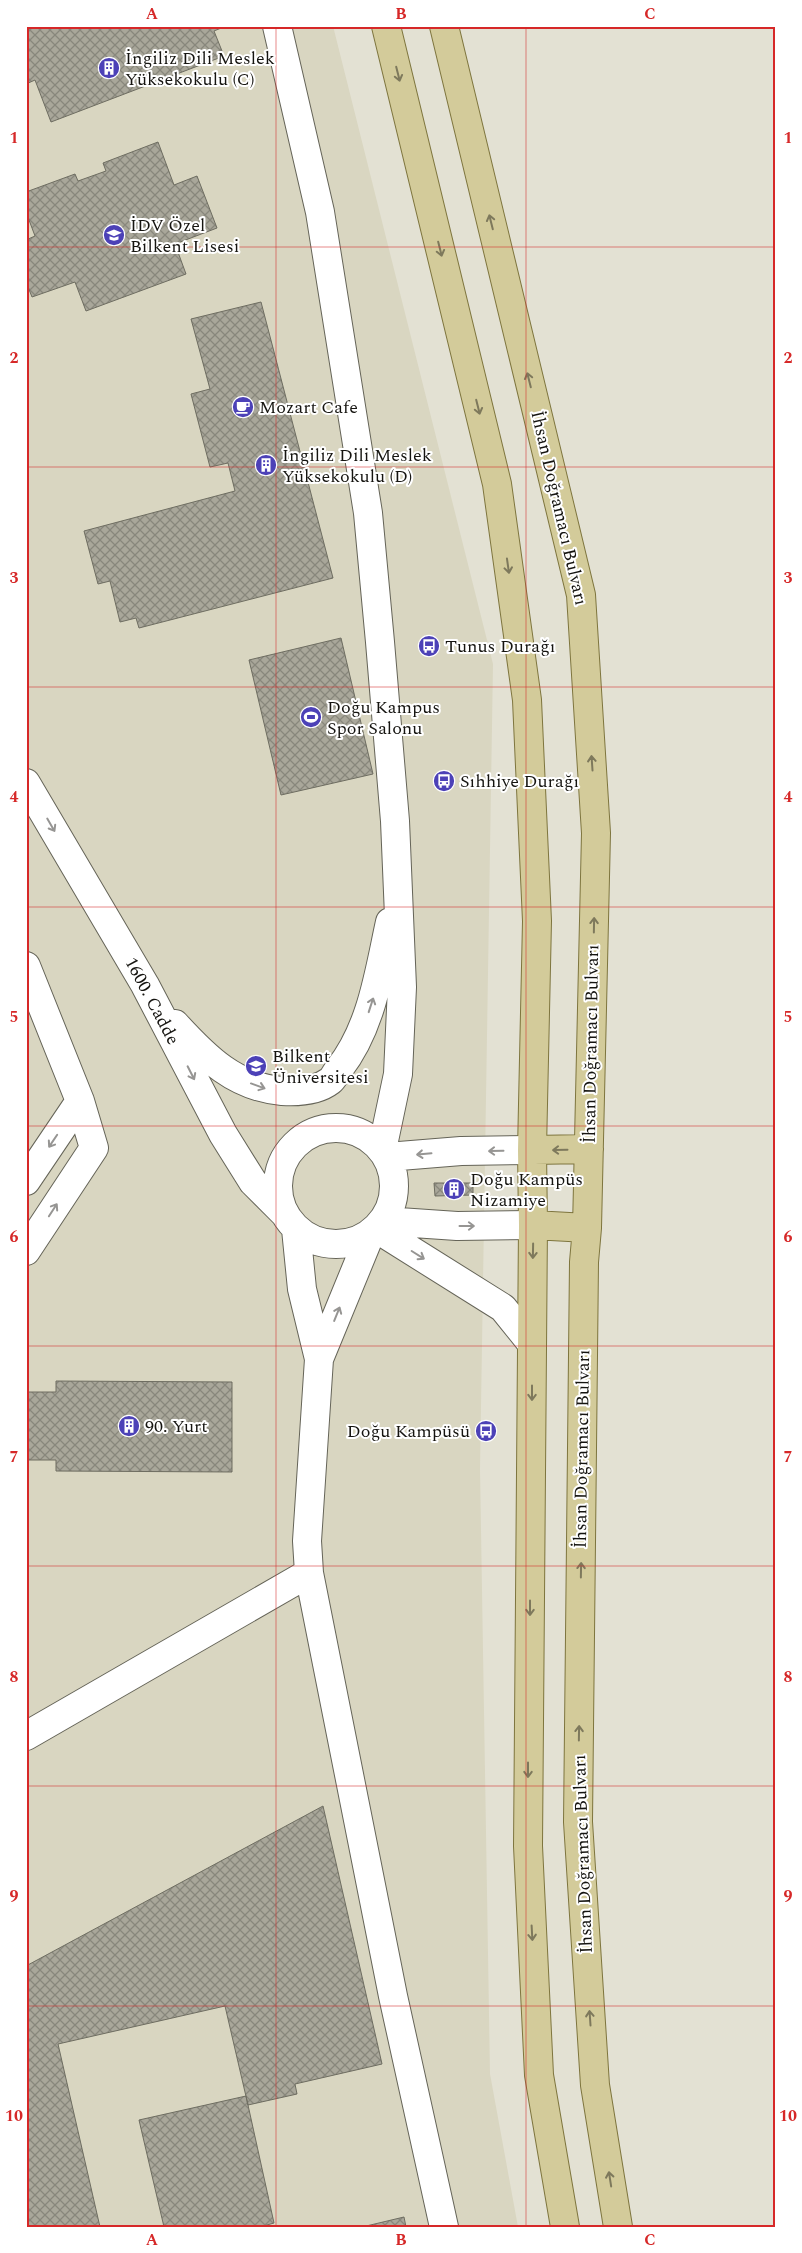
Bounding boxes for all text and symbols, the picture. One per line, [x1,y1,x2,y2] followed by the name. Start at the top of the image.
[146,2,159,26] text: A
[395,2,407,26] text: B
[644,2,656,26] text: C
[125,45,275,93] place label: İngiliz Dili Meslek Yüksekokulu (C)
[97,56,121,80] building icon: İngiliz Dili Meslek Yüksekokulu (C)
[394,65,403,81] one-way arrow
[10,126,18,150] text: 1
[784,126,792,150] text: 1
[130,212,239,260] place label: İDV Özel Bilkent Lisesi
[486,214,495,230] one-way arrow
[102,223,126,247] school or university icon: İDV Özel Bilkent Lisesi
[436,240,445,256] one-way arrow
[10,346,19,370] text: 2
[784,346,793,370] text: 2
[524,372,533,388] one-way arrow
[259,394,358,421] place label: Mozart Cafe
[231,395,255,419] cafe icon: Mozart Cafe
[474,398,483,414] one-way arrow
[523,408,595,608] street label: İhsan Doğramacı Bulvarı
[282,442,432,490] place label: İngiliz Dili Meslek Yüksekokulu (D)
[254,453,278,477] building icon: İngiliz Dili Meslek Yüksekokulu (D)
[504,558,514,574] one-way arrow
[10,566,19,590] text: 3
[784,566,793,590] text: 3
[445,633,555,660] place label: Tunus Durağı
[417,634,441,658] bus stop icon: Tunus Durağı
[327,694,440,742] place label: Doğu Kampus Spor Salonu
[299,705,323,729] sports icon: Doğu Kampus Spor Salonu
[587,755,596,771] one-way arrow
[460,768,579,795] place label: Sıhhiye Durağı
[432,769,456,793] bus stop icon: Sıhhiye Durağı
[10,785,19,809] text: 4
[784,785,793,809] text: 4
[47,817,57,831] one-way arrow
[589,918,599,934] one-way arrow
[576,944,606,1144] street label: İhsan Doğramacı Bulvarı
[118,952,186,1050] street label: 1600. Cadde
[367,997,376,1013] one-way arrow
[10,1005,18,1029] text: 5
[784,1005,792,1029] text: 5
[272,1043,369,1091] place label: Bilkent Üniversitesi
[244,1054,268,1078] school or university icon: Bilkent Üniversitesi
[187,1065,196,1080] one-way arrow
[250,1082,265,1091] one-way arrow
[48,1134,58,1148] one-way arrow
[553,1145,569,1154] one-way arrow
[489,1146,505,1156] one-way arrow
[416,1150,432,1159] one-way arrow
[470,1166,583,1214] place label: Doğu Kampüs Nizamiye
[442,1177,466,1201] building icon: Doğu Kampüs Nizamiye
[48,1204,58,1218] one-way arrow
[459,1221,475,1231] one-way arrow
[10,1225,19,1249] text: 6
[784,1225,793,1249] text: 6
[528,1243,538,1259] one-way arrow
[411,1250,425,1260] one-way arrow
[333,1307,343,1322] one-way arrow
[567,1349,597,1549] street label: İhsan Doğramacı Bulvarı
[527,1385,536,1401] one-way arrow
[145,1413,208,1440] place label: 90. Yurt
[117,1414,141,1438] building icon: 90. Yurt
[347,1418,470,1445] place label: Doğu Kampüsü
[474,1419,498,1443] bus stop icon: Doğu Kampüsü
[10,1445,19,1469] text: 7
[784,1445,793,1469] text: 7
[576,1563,586,1579] one-way arrow
[525,1600,535,1616] one-way arrow
[10,1665,19,1689] text: 8
[784,1665,793,1689] text: 8
[574,1725,584,1742] one-way arrow
[566,1754,600,1954] street label: İhsan Doğramacı Bulvarı
[523,1762,533,1778] one-way arrow
[10,1884,19,1908] text: 9
[784,1884,793,1908] text: 9
[527,1925,536,1941] one-way arrow
[586,2010,595,2026] one-way arrow
[5,2104,23,2128] text: 10
[779,2104,797,2128] text: 10
[605,2171,615,2187] one-way arrow
[146,2228,159,2252] text: A
[395,2228,407,2252] text: B
[644,2228,656,2252] text: C

